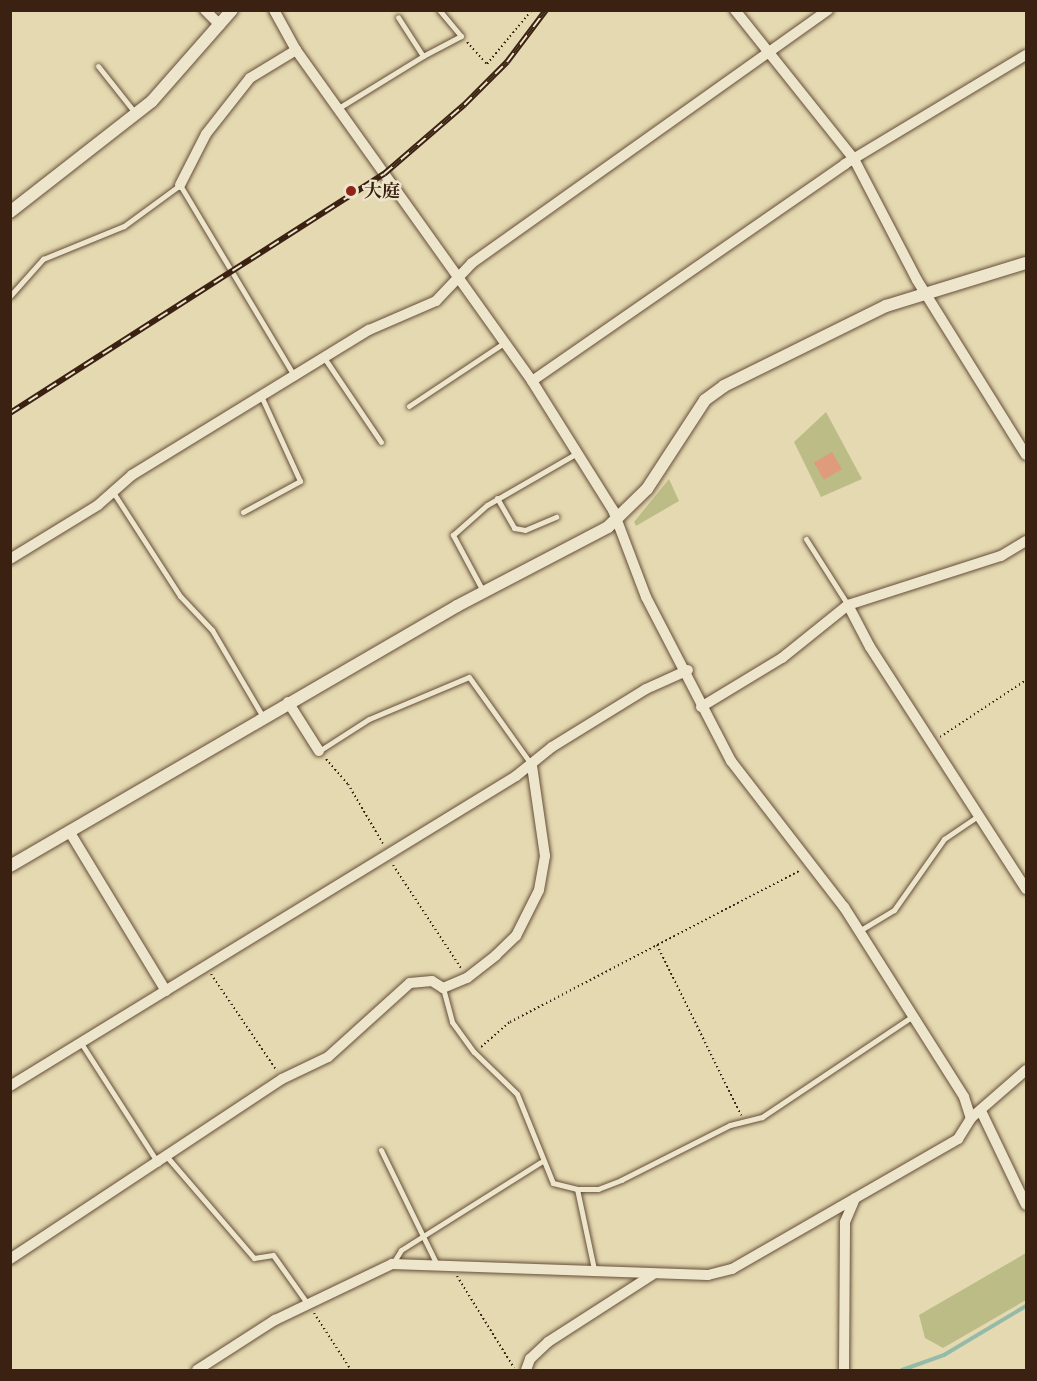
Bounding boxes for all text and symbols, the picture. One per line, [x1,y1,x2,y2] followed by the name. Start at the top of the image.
[364,180,400,202] place label: 大庭
[342,182,360,200] marker: 大庭

